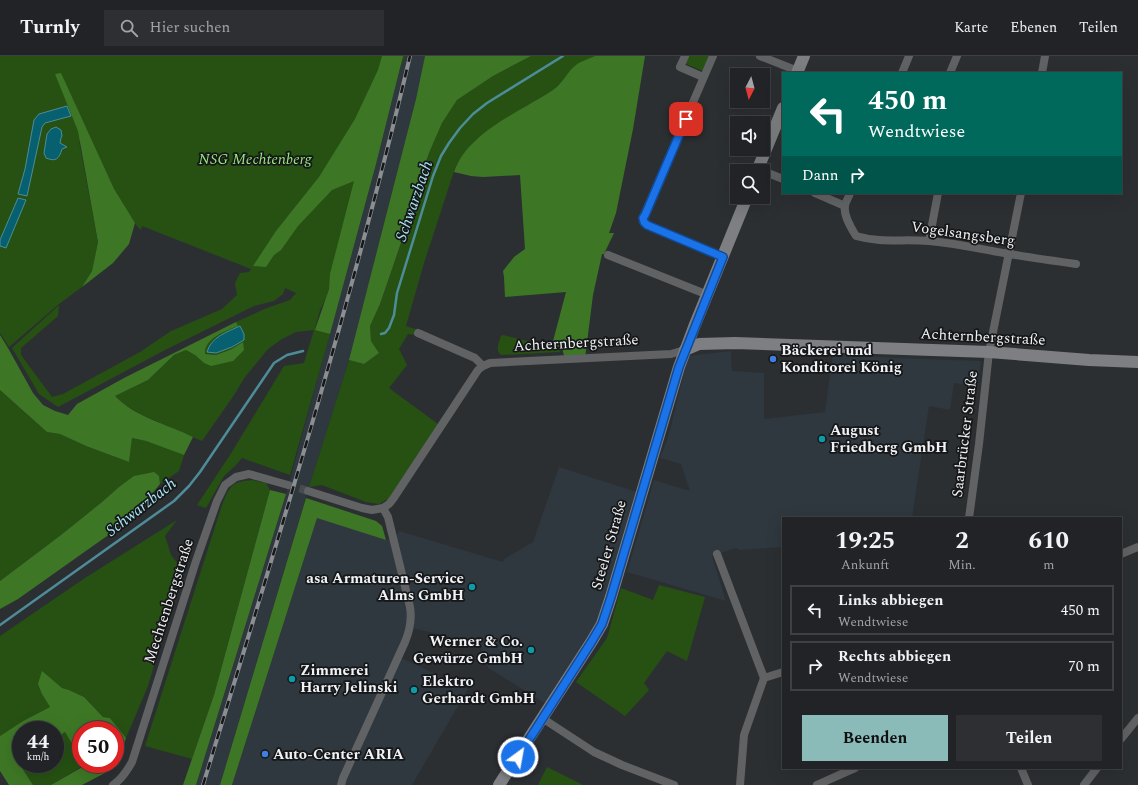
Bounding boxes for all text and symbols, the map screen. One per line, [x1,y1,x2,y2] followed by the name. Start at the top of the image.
[104,10,384,46] search box
[20,13,80,42] text: Turnly
[150,16,230,39] text: Hier suchen
[118,17,140,39] icon: search
[954,17,988,38] text: Karte
[1010,17,1057,38] text: Ebenen
[1079,17,1118,38] text: Teilen
[730,68,770,108] north arrow
[730,68,770,204] map controls
[868,79,947,122] text: 450 m
[802,88,854,140] icon: left
[669,102,703,136] pin
[675,108,697,130] icon: arrive
[730,116,770,156] button: sound
[868,118,965,145] text: Wendtwiese
[199,148,313,171] park label: NSG Mechtenberg
[389,157,439,245] water label: Schwarzbach
[730,164,770,204] button: search
[802,164,838,187] text: Dann
[846,164,868,186] icon: right
[909,215,1017,253] street label: Vogelsangsberg
[920,322,1046,352] street label: Achternbergstraße
[513,328,639,358] street label: Achternbergstraße
[781,339,902,379] place label: Bäckerei und Konditorei König
[768,354,778,364] marker: Bäckerei und Konditorei König
[946,369,984,499] street label: Saarbrücker Straße
[830,419,948,459] place label: August Friedberg GmbH
[817,434,827,444] marker: August Friedberg GmbH
[101,472,181,542] water label: Schwarzbach
[585,497,633,593] street label: Steeler Straße
[835,523,895,559] text: 19:25
[955,523,969,559] text: 2
[1029,523,1069,559] text: 610
[138,536,200,666] street label: Mechtenbergstraße
[841,555,889,575] text: Ankunft
[948,555,976,575] text: Min.
[1043,555,1054,575] text: m
[306,567,464,607] place label: asa Armaturen-Service Alms GmbH
[467,582,477,592] marker: asa Armaturen-Service Alms GmbH
[838,589,943,612] text: Links abbiegen
[804,599,826,621] icon: left
[1061,599,1100,622] text: 450 m
[838,612,908,632] text: Wendtwiese
[413,630,523,670] place label: Werner & Co. Gewürze GmbH
[526,645,536,655] marker: Werner & Co. Gewürze GmbH
[838,645,951,668] text: Rechts abbiegen
[804,655,826,677] icon: right
[1068,655,1100,678] text: 70 m
[300,659,397,699] place label: Zimmerei Harry Jelinski
[838,668,908,688] text: Wendtwiese
[422,670,535,710] place label: Elektro Gerhardt GmbH
[287,674,297,684] marker: Zimmerei Harry Jelinski
[409,685,419,695] marker: Elektro Gerhardt GmbH
[802,715,948,761] button: Beenden
[956,715,1102,761] button: Teilen
[72,721,124,773] speed limit sign: 50
[27,727,49,757] text: 44
[497,736,539,778] position arrow
[273,743,404,766] place label: Auto-Center ARIA
[27,749,49,765] text: km/h
[260,749,270,759] marker: Auto-Center ARIA

